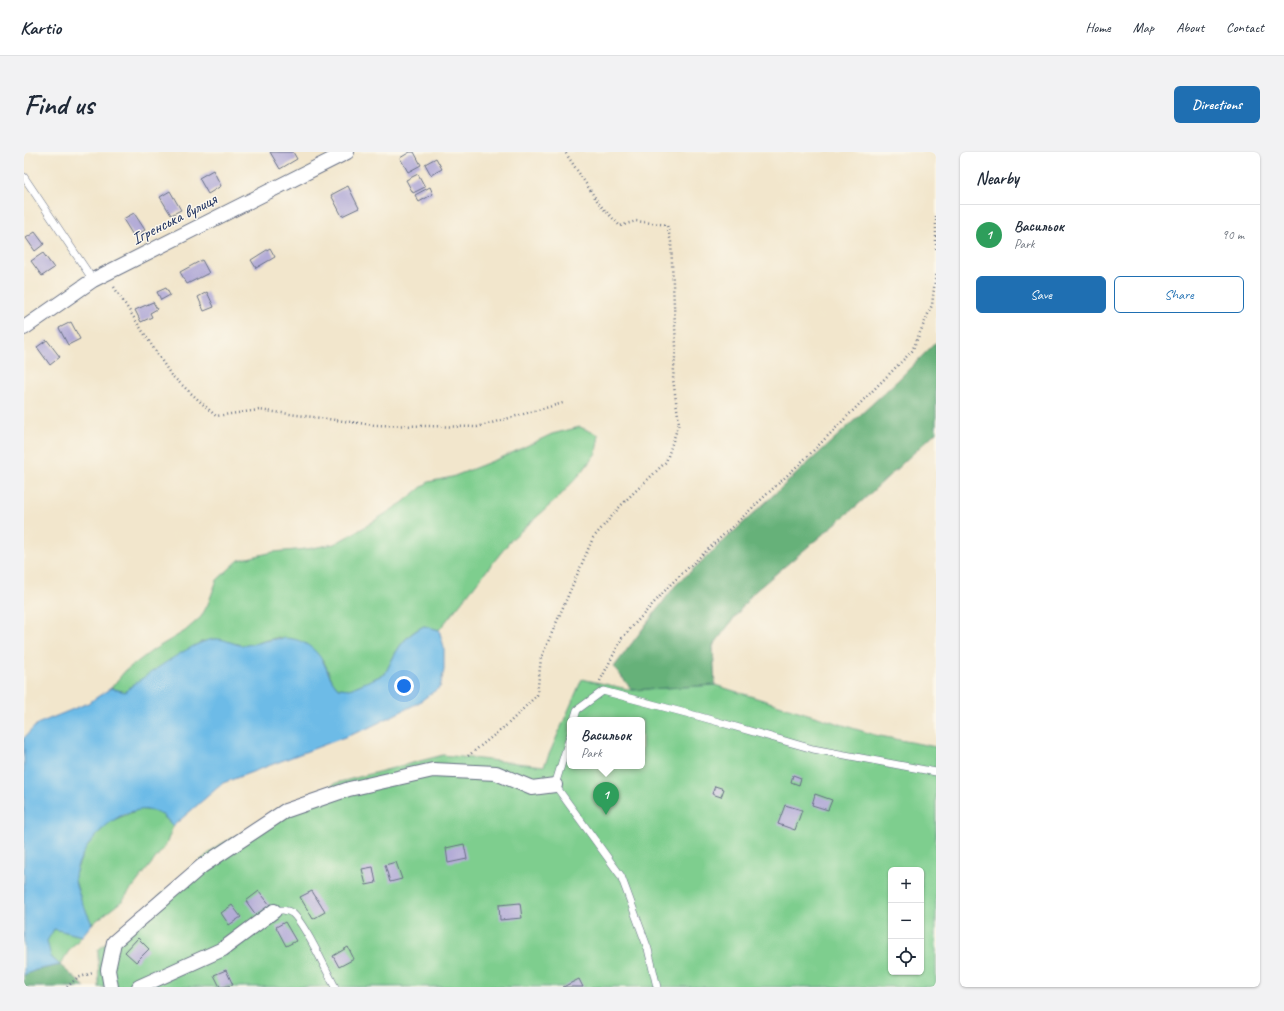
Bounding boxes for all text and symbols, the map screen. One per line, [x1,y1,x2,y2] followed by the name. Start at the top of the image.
[20,16,61,40] text: Kartio
[1085,19,1111,36] text: Home
[1133,19,1154,36] text: Map
[1176,19,1204,36] text: About
[1226,19,1264,36] text: Contact
[1174,86,1260,123] button: Directions
[24,87,94,122] text: Find us
[976,168,1019,189] text: Nearby
[128,188,222,249] street label: Ігренська вулиця
[1014,217,1064,236] text: Васильок
[986,227,992,243] text: 1
[1222,227,1244,243] text: 90 m
[1014,236,1035,252] text: Park
[976,276,1106,313] button: Save
[1114,276,1244,313] button: Share
[394,676,414,696] your location
[567,717,645,769] popup
[581,726,631,745] text: Васильок
[581,745,602,761] text: Park
[593,782,619,815] pin: 1
[888,867,924,975] map controls
[888,867,924,903] button: +
[888,903,924,939] button: −
[888,939,924,975] button: locate

